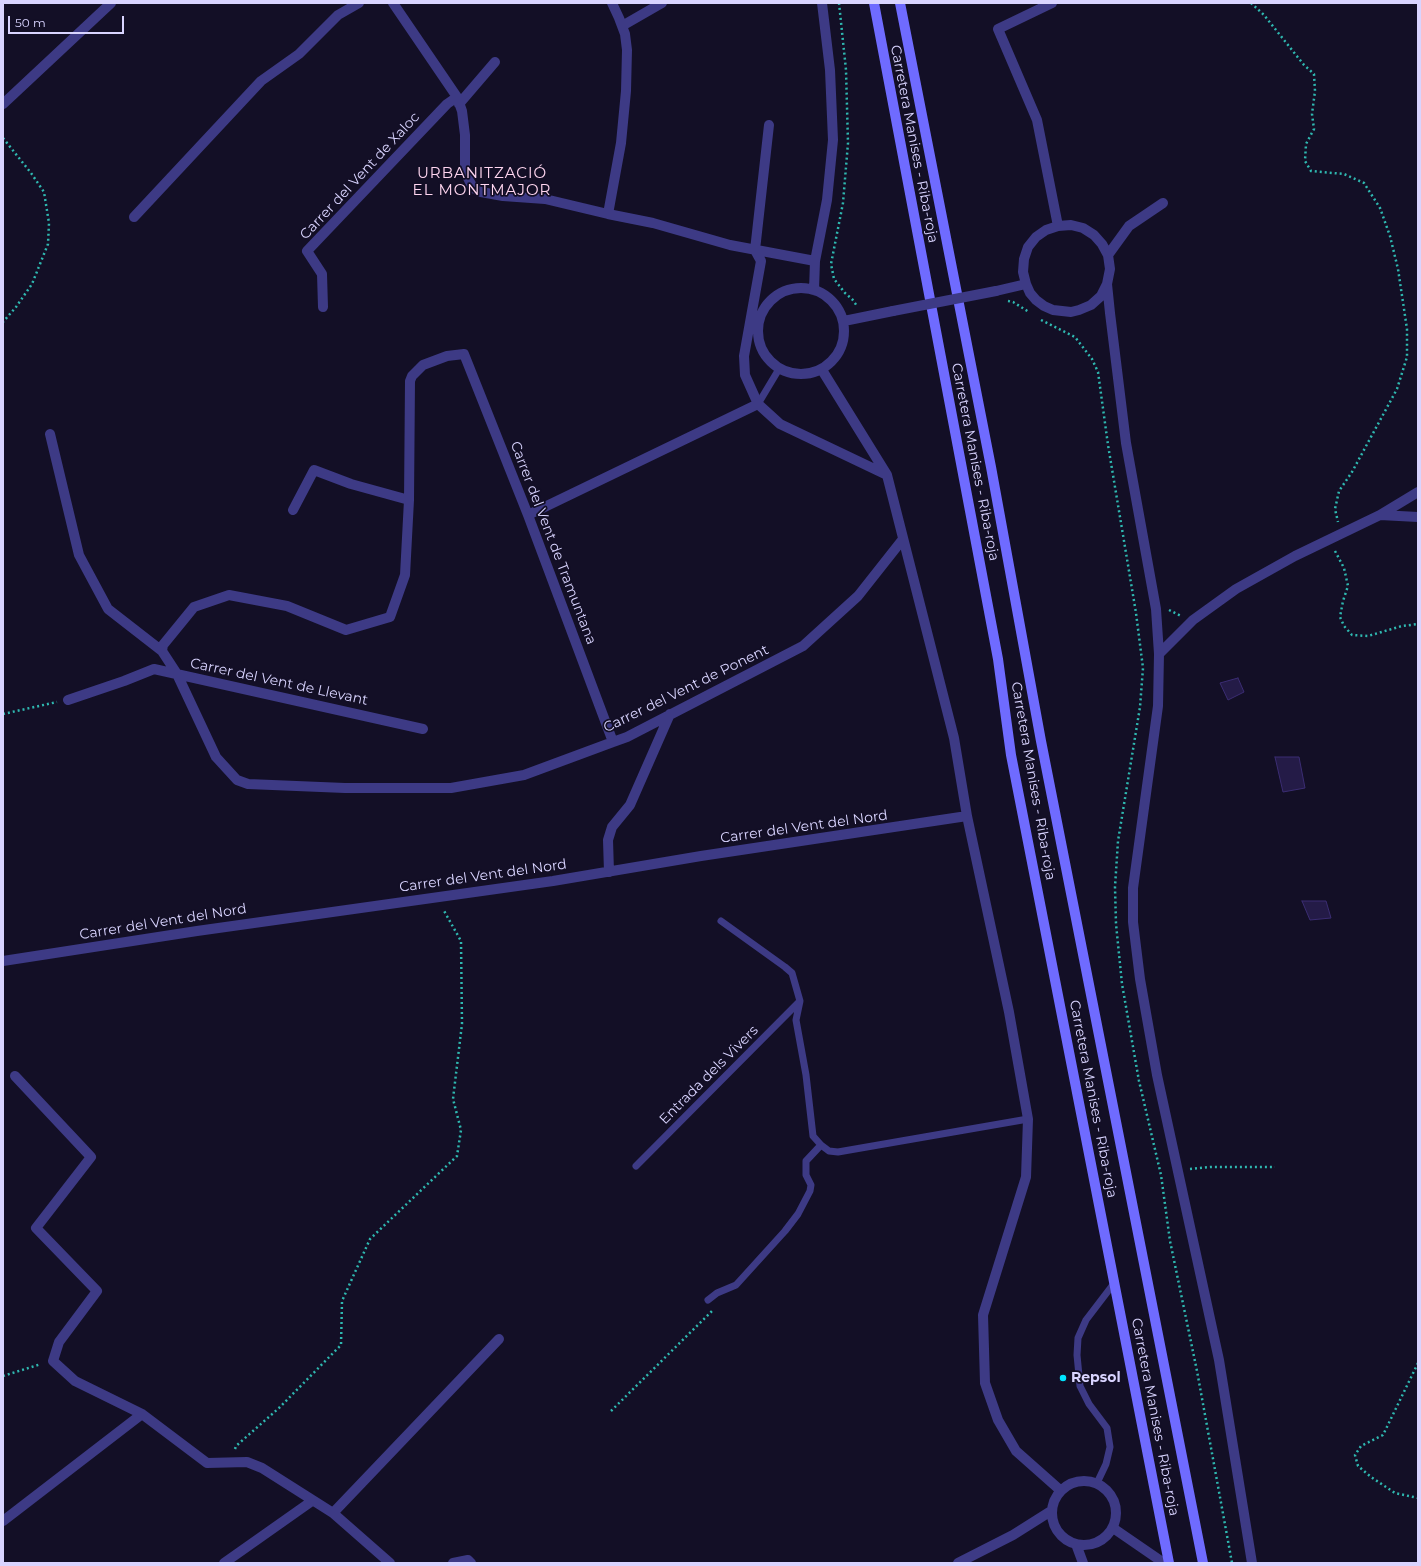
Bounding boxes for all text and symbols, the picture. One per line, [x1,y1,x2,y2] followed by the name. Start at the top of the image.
[10,8,126,34] scale bar
[15,15,46,30] text: 50 m
[887,44,941,244] street label: Carretera Manises - Riba-roja
[297,109,423,243] street label: Carrer del Vent de Xaloc
[413,165,551,200] district label: URBANITZACIÓ EL MONTMAJOR
[948,362,1002,562] street label: Carretera Manises - Riba-roja
[506,439,600,647] street label: Carrer del Vent de Tramuntana
[601,642,771,736] street label: Carrer del Vent de Ponent
[189,655,369,709] street label: Carrer del Vent de Llevant
[1007,680,1059,882] street label: Carretera Manises - Riba-roja
[719,807,889,847] street label: Carrer del Vent del Nord
[398,856,568,896] street label: Carrer del Vent del Nord
[78,900,248,944] street label: Carrer del Vent del Nord
[1066,999,1120,1199] street label: Carretera Manises - Riba-roja
[656,1022,762,1128] street label: Entrada dels Vivers
[1128,1317,1182,1517] street label: Carretera Manises - Riba-roja
[1071,1370,1121,1386] place label: Repsol
[1058,1373,1068,1383] marker: Repsol

